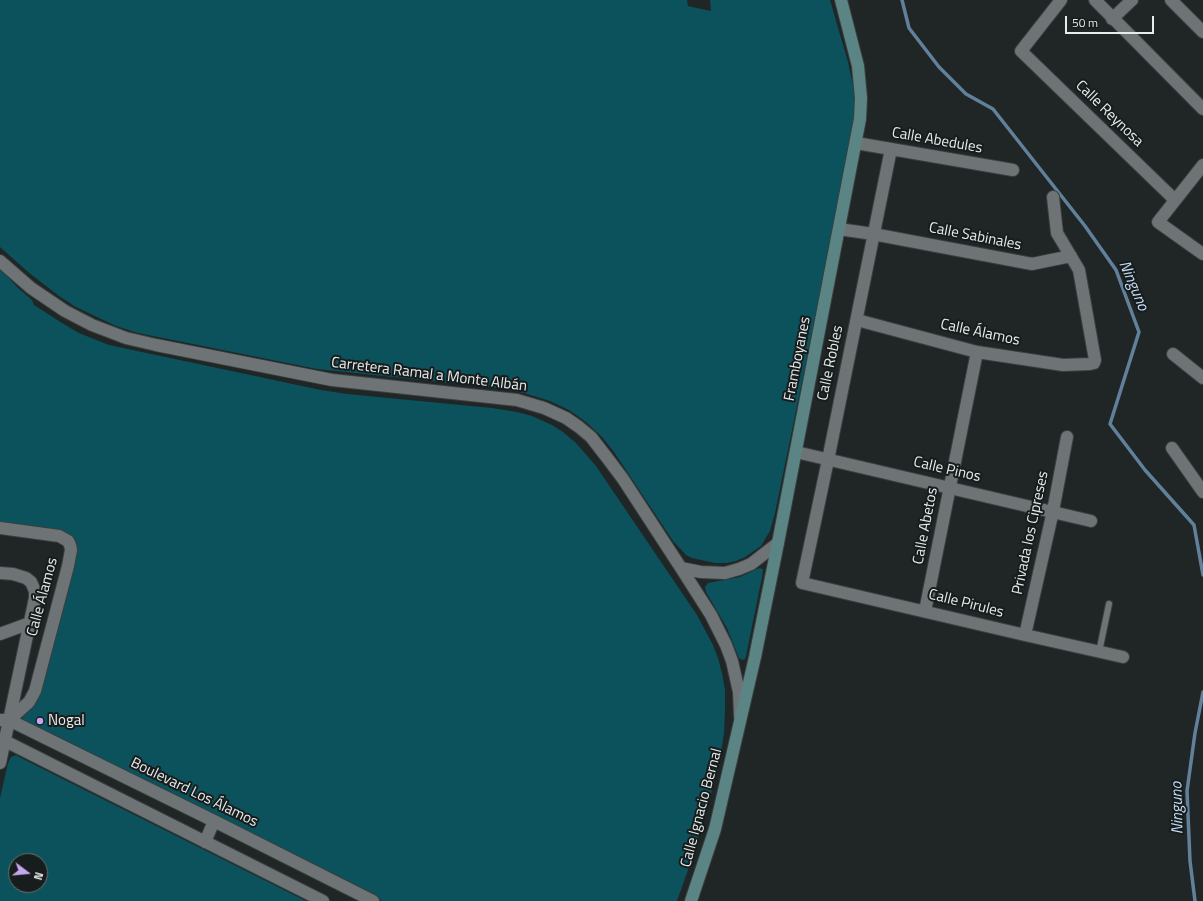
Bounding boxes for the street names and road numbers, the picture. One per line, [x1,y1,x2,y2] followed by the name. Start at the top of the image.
[1071,77,1147,151] street label: Calle Reynosa
[890,124,984,158] street label: Calle Abedules
[927,219,1023,255] street label: Calle Sabinales
[781,315,815,403] street label: Framboyanes
[939,316,1021,350] street label: Calle Álamos
[814,324,848,402] street label: Calle Robles
[330,354,528,396] street label: Carretera Ramal a Monte Albán
[912,454,982,486] street label: Calle Pinos
[1009,470,1053,596] street label: Privada los Cipreses
[910,486,942,566] street label: Calle Abetos
[24,556,62,638] street label: Calle Álamos
[927,586,1005,622] street label: Calle Pirules
[677,747,727,869] street label: Calle Ignacio Bernal
[127,754,261,832] street label: Boulevard Los Álamos

